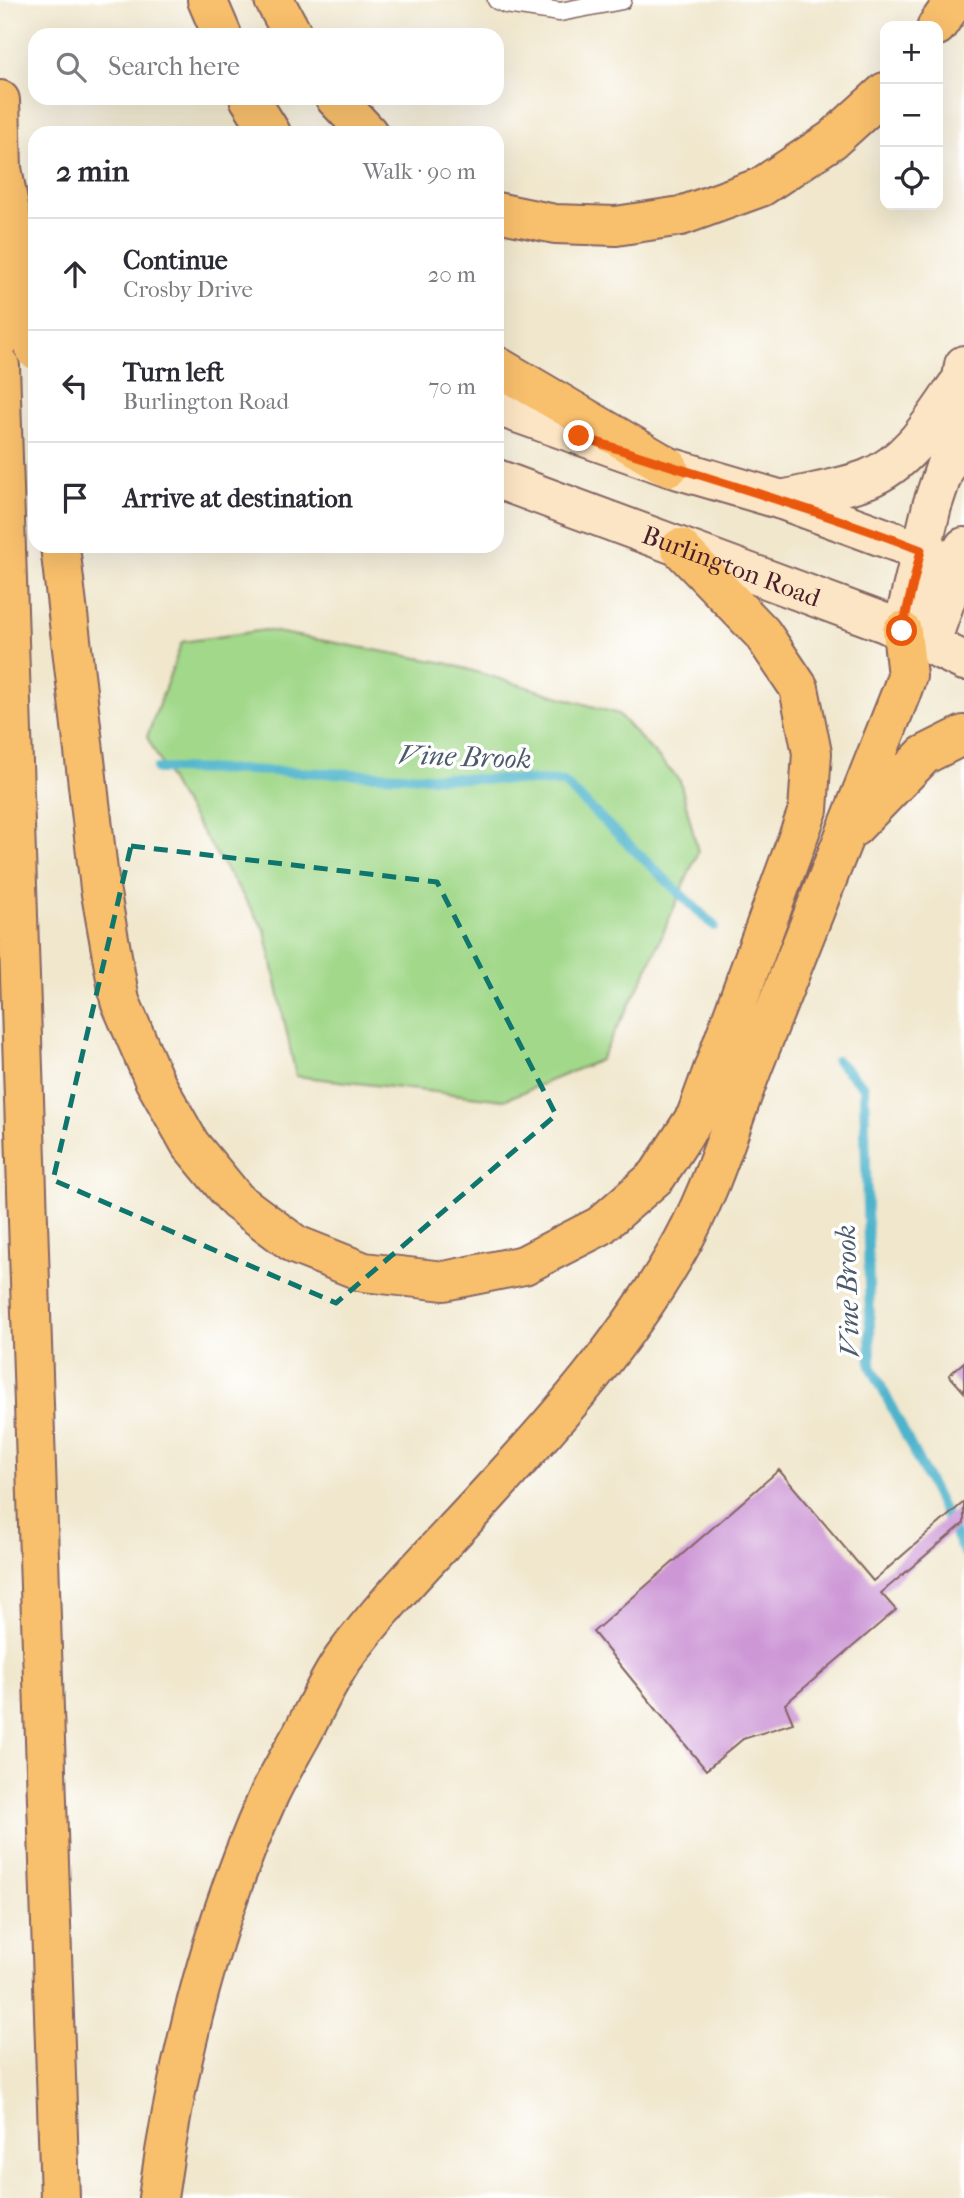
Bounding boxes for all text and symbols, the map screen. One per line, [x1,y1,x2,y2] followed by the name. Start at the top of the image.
[880,21,943,210] map controls
[880,21,943,84] button: +
[28,28,504,105] search box
[52,48,90,86] icon: search
[108,51,240,82] text: Search here
[880,84,943,147] button: −
[880,147,943,210] button: locate
[56,154,129,189] text: 2 min
[363,158,476,185] text: Walk · 90 m
[123,245,228,276] text: Continue
[56,255,94,293] icon: ahead
[427,261,476,288] text: 20 m
[123,276,253,303] text: Crosby Drive
[123,357,224,388] text: Turn left
[56,367,94,405] icon: left
[428,373,476,400] text: 70 m
[123,388,289,415] text: Burlington Road
[563,420,594,451] route end
[56,479,94,517] icon: arrive
[123,483,353,514] text: Arrive at destination
[638,519,825,614] street label: Burlington Road
[886,615,917,646] route start
[398,738,532,775] water label: Vine Brook
[829,1224,866,1358] water label: Vine Brook

